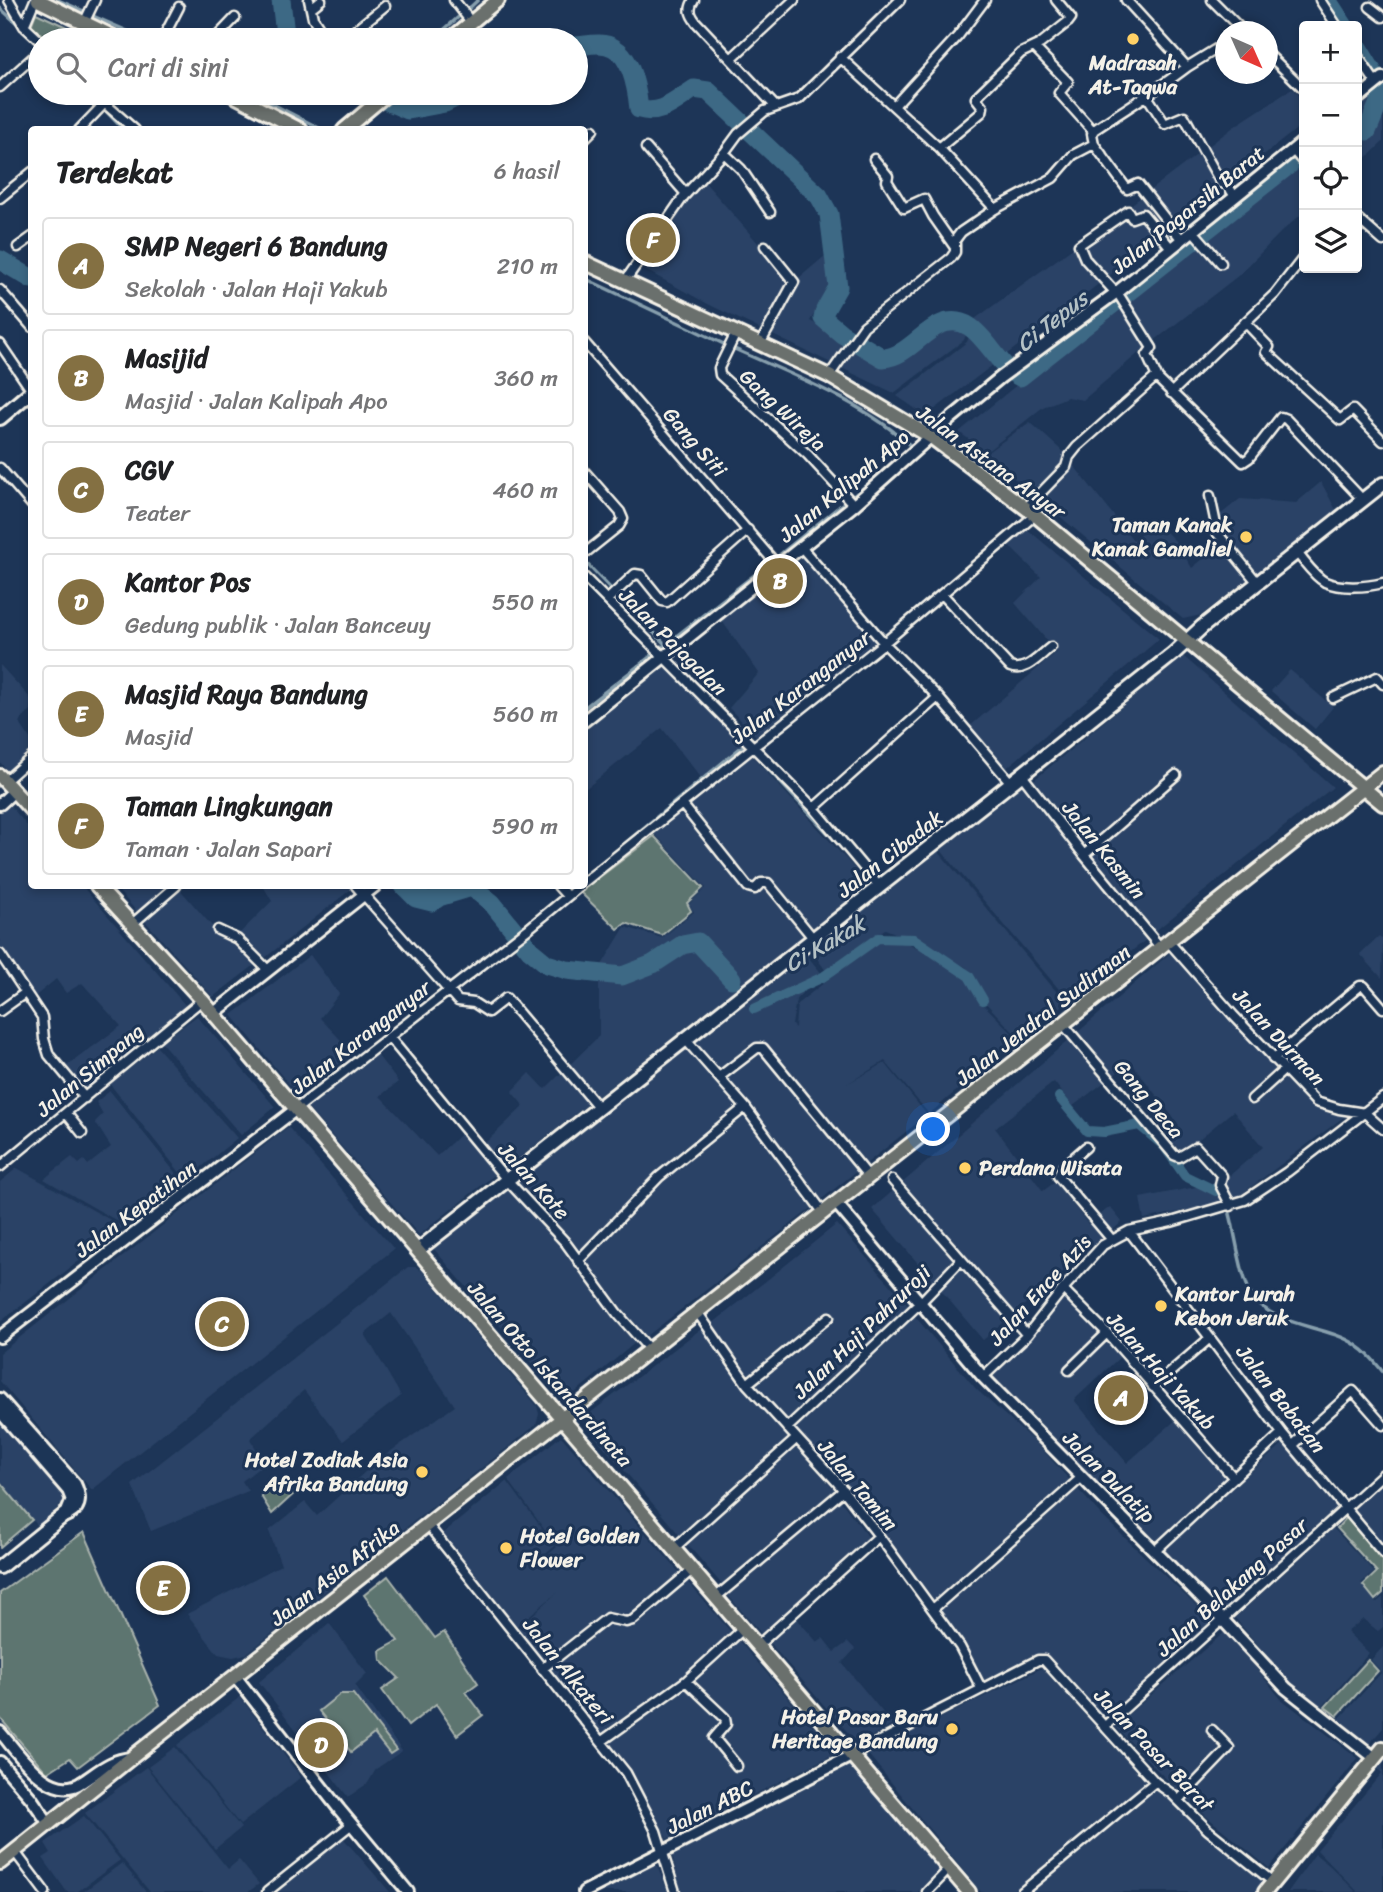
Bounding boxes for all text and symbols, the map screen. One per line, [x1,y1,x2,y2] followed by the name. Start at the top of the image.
[1215,21,1278,84] north arrow
[1299,21,1362,273] map controls
[1299,21,1362,84] button: +
[28,28,588,105] search box
[1125,31,1141,47] marker: Madrasah At-Taqwa
[108,44,229,90] text: Cari di sini
[1088,44,1179,106] place label: Madrasah At-Taqwa
[52,48,90,86] icon: search
[1299,84,1362,147] button: −
[1101,135,1274,285] street label: Jalan Pagarsih Barat
[56,145,173,199] text: Terdekat
[1299,147,1362,210] button: locate
[494,151,560,192] text: 6 hasil
[1299,210,1362,273] button: layers
[630,214,676,266] pin: F
[125,223,388,269] text: SMP Negeri 6 Bandung
[73,246,89,287] text: A
[497,246,558,287] text: 210 m
[125,269,388,310] text: Sekolah · Jalan Haji Yakub
[1006,278,1100,363] water label: Ci Tepus
[125,335,208,381] text: Masijid
[74,358,88,399] text: B
[494,358,558,399] text: 360 m
[730,359,836,461] street label: Gang Wireja
[125,381,388,422] text: Masjid · Jalan Kalipah Apo
[907,394,1075,531] street label: Jalan Astana Anyar
[653,398,738,487] street label: Gang Siti
[769,419,918,553] street label: Jalan Kalipah Apo
[125,447,173,493] text: CGV
[74,470,88,511] text: C
[492,470,558,511] text: 460 m
[125,493,190,534] text: Teater
[1091,506,1233,568] place label: Taman Kanak Kanak Gamaliel
[1238,529,1254,545] marker: Taman Kanak Kanak Gamaliel
[757,555,803,607] pin: B
[125,559,250,605] text: Kantor Pos
[609,578,737,706] street label: Jalan Pajagalan
[74,582,88,623] text: D
[492,582,558,623] text: 550 m
[125,605,431,646] text: Gedung publik · Jalan Banceuy
[721,619,881,755] street label: Jalan Karanganyar
[125,671,368,717] text: Masjid Raya Bandung
[75,694,87,735] text: E
[493,694,558,735] text: 560 m
[125,717,192,758] text: Masjid
[125,783,332,829] text: Taman Lingkungan
[1051,791,1156,908] street label: Jalan Kasmin
[827,800,952,909] street label: Jalan Cibadak
[75,806,87,847] text: F
[492,806,558,847] text: 590 m
[125,829,331,870] text: Taman · Jalan Sapari
[777,903,876,984] water label: Ci Kakak
[946,934,1139,1097] street label: Jalan Jendral Sudirman
[281,969,441,1105] street label: Jalan Karanganyar
[1222,978,1335,1095] street label: Jalan Durman
[26,1013,153,1128] street label: Jalan Simpang
[1104,1050,1195,1148] street label: Gang Deca
[916,1112,950,1146] your location
[487,1132,580,1229] street label: Jalan Kote
[979,1149,1123,1187] place label: Perdana Wisata
[65,1150,206,1269] street label: Jalan Kepatihan
[957,1160,973,1176] marker: Perdana Wisata
[978,1225,1101,1356] street label: Jalan Ence Azis
[783,1254,941,1410] street label: Jalan Haji Pahruroji
[457,1271,643,1477] street label: Jalan Otto Iskandardinata
[1174,1275,1295,1337] place label: Kantor Lurah Kebon Jeruk
[199,1298,245,1350] pin: C
[1153,1298,1169,1314] marker: Kantor Lurah Kebon Jeruk
[1096,1302,1225,1439] street label: Jalan Haji Yakub
[1225,1335,1336,1462] street label: Jalan Babatan
[1098,1372,1144,1424] pin: A
[1052,1420,1165,1533] street label: Jalan Dulatip
[807,1429,908,1540] street label: Jalan Tamim
[244,1441,408,1503] place label: Hotel Zodiak Asia Afrika Bandung
[414,1464,430,1480] marker: Hotel Zodiak Asia Afrika Bandung
[1146,1507,1318,1667] street label: Jalan Belakang Pasar
[261,1509,409,1637] street label: Jalan Asia Afrika
[519,1517,640,1579] place label: Hotel Golden Flower
[498,1540,514,1556] marker: Hotel Golden Flower
[140,1562,186,1614] pin: E
[512,1608,624,1734] street label: Jalan Alkateri
[1084,1678,1225,1822] street label: Jalan Pasar Barat
[771,1698,939,1760] place label: Hotel Pasar Baru Heritage Bandung
[298,1719,344,1771] pin: D
[944,1721,960,1737] marker: Hotel Pasar Baru Heritage Bandung
[659,1769,760,1846] street label: Jalan ABC

